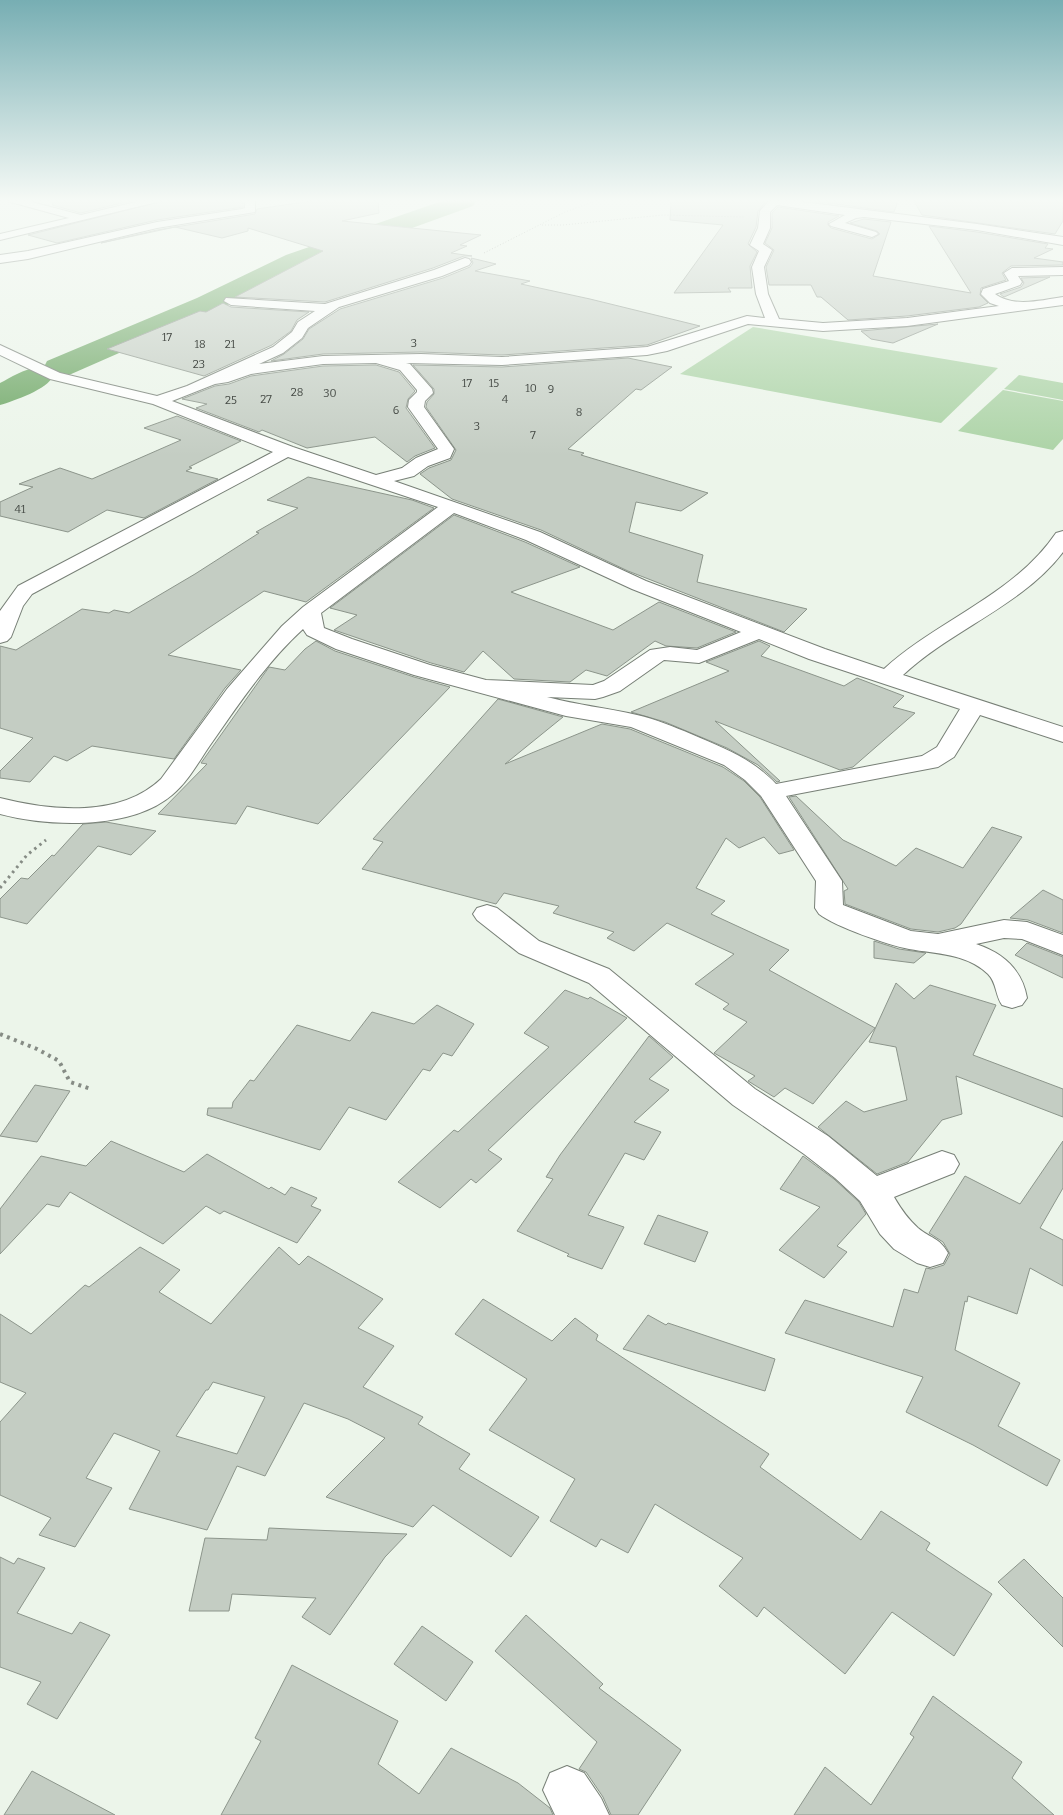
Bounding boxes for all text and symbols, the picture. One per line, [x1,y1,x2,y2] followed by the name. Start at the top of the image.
[162,331,172,344] house number: 17
[411,337,417,350] house number: 3
[194,338,206,351] house number: 18
[225,338,236,351] house number: 21
[193,358,205,371] house number: 23
[462,377,472,390] house number: 17
[489,377,499,390] house number: 15
[525,382,537,395] house number: 10
[548,383,554,396] house number: 9
[291,386,303,399] house number: 28
[323,387,337,400] house number: 30
[260,393,272,406] house number: 27
[502,393,509,406] house number: 4
[225,394,237,407] house number: 25
[393,404,399,417] house number: 6
[576,406,582,419] house number: 8
[474,420,480,433] house number: 3
[530,429,536,442] house number: 7
[15,503,26,516] house number: 41

